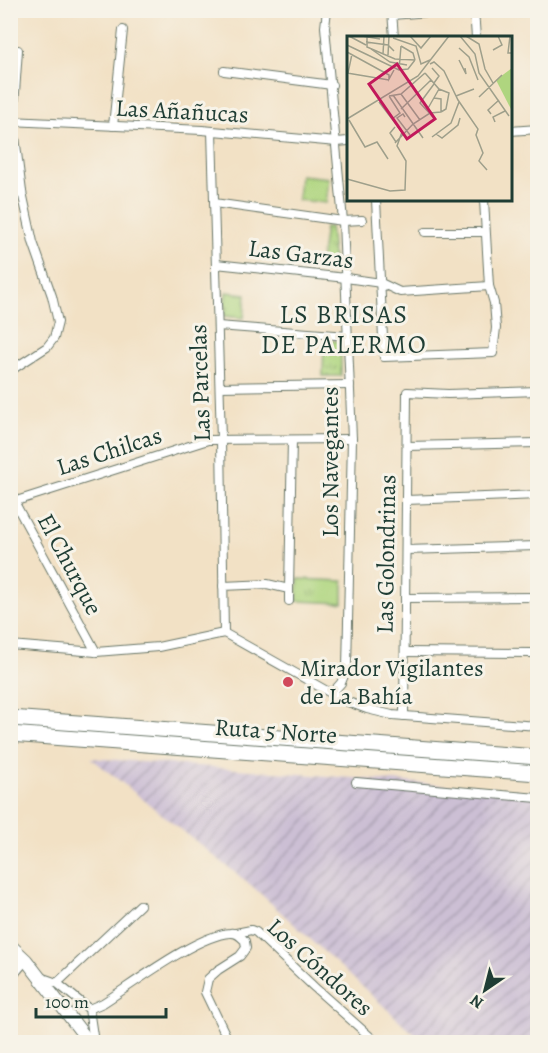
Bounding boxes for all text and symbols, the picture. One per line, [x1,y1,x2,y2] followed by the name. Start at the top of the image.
[347,36,512,201] inset map
[115,92,249,130] street label: Las Añañucas
[247,232,355,276] street label: Las Garzas
[261,297,427,362] district label: LS BRISAS DE PALERMO
[182,324,218,442] street label: Las Parcelas
[314,386,346,538] street label: Los Navegantes
[52,419,166,483] street label: Las Chilcas
[369,474,403,634] street label: Las Golondrinas
[30,508,110,620] street label: El Churque
[300,652,484,712] place label: Mirador Vigilantes de La Bahía
[281,675,295,689] marker: Mirador Vigilantes de La Bahía
[214,711,338,751] street label: Ruta 5 Norte
[260,911,380,1023] street label: Los Cóndores
[455,960,515,1020] north arrow
[36,981,166,1019] scale bar
[466,989,488,1014] text: N
[45,990,89,1014] text: 100 m

